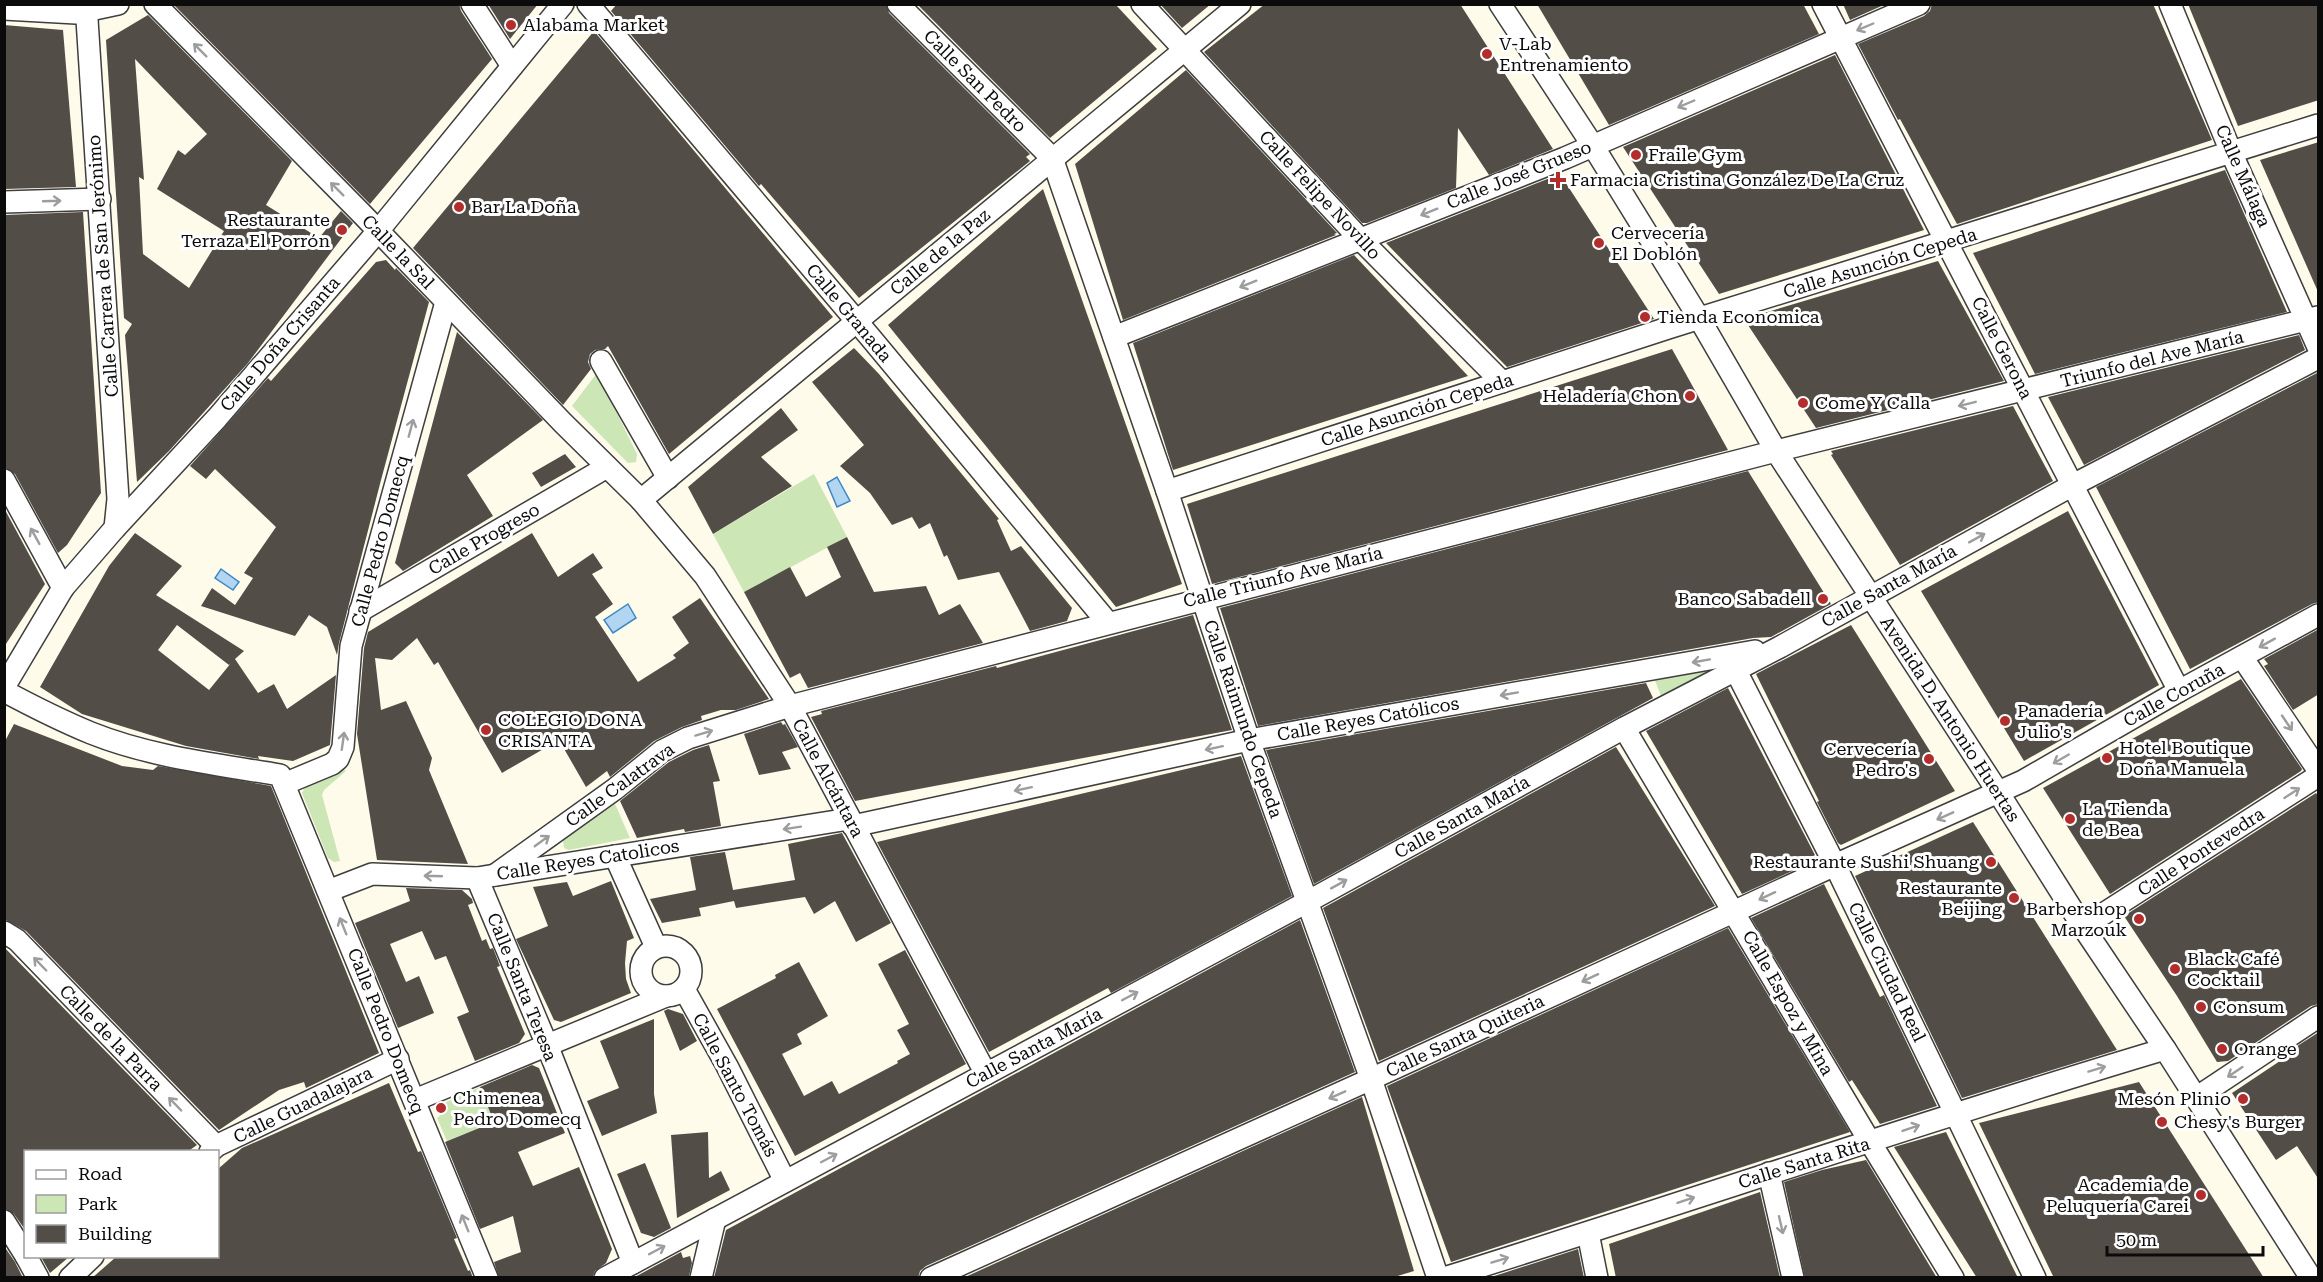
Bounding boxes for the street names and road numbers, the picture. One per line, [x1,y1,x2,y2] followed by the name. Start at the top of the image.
[920,25,1031,136] street label: Calle San Pedro
[2211,121,2276,231] street label: Calle Málaga
[1255,126,1386,264] street label: Calle Felipe Novillo
[83,134,122,398] street label: Calle Carrera de San Jerónimo
[1443,136,1594,213] street label: Calle José Grueso
[886,204,994,299] street label: Calle de la Paz
[358,210,439,293] street label: Calle la Sal
[1781,223,1979,302] street label: Calle Asunción Cepeda
[802,259,897,366] street label: Calle Granada
[215,272,344,415] street label: Calle Doña Crisanta
[1968,293,2037,403] street label: Calle Gerona
[2058,326,2246,391] street label: Triunfo del Ave María
[1318,368,1516,451] street label: Calle Asunción Cepeda
[347,452,413,629] street label: Calle Pedro Domecq
[424,498,543,579] street label: Calle Progreso
[1817,540,1960,631] street label: Calle Santa María
[1181,541,1385,611] street label: Calle Triunfo Ave María
[1876,612,2025,825] street label: Avenida D. Antonio Huertas
[1200,617,1287,821] street label: Calle Raimundo Cepeda
[2120,658,2228,731] street label: Calle Coruña
[1275,692,1461,745] street label: Calle Reyes Católicos
[788,715,869,841] street label: Calle Alcántara
[561,738,678,831] street label: Calle Calatrava
[1390,771,1533,862] street label: Calle Santa María
[2133,803,2268,900] street label: Calle Pontevedra
[495,835,681,884] street label: Calle Reyes Catolicos
[1845,898,1931,1045] street label: Calle Ciudad Real
[483,910,562,1064] street label: Calle Santa Teresa
[1738,927,1839,1079] street label: Calle Espoz y Mina
[344,945,429,1117] street label: Calle Pedro Domecq
[55,980,167,1095] street label: Calle de la Parra
[1382,989,1548,1081] street label: Calle Santa Quiteria
[962,1003,1106,1092] street label: Calle Santa María
[689,1009,782,1160] street label: Calle Santo Tomás
[230,1062,376,1147] street label: Calle Guadalajara
[1736,1132,1872,1193] street label: Calle Santa Rita

